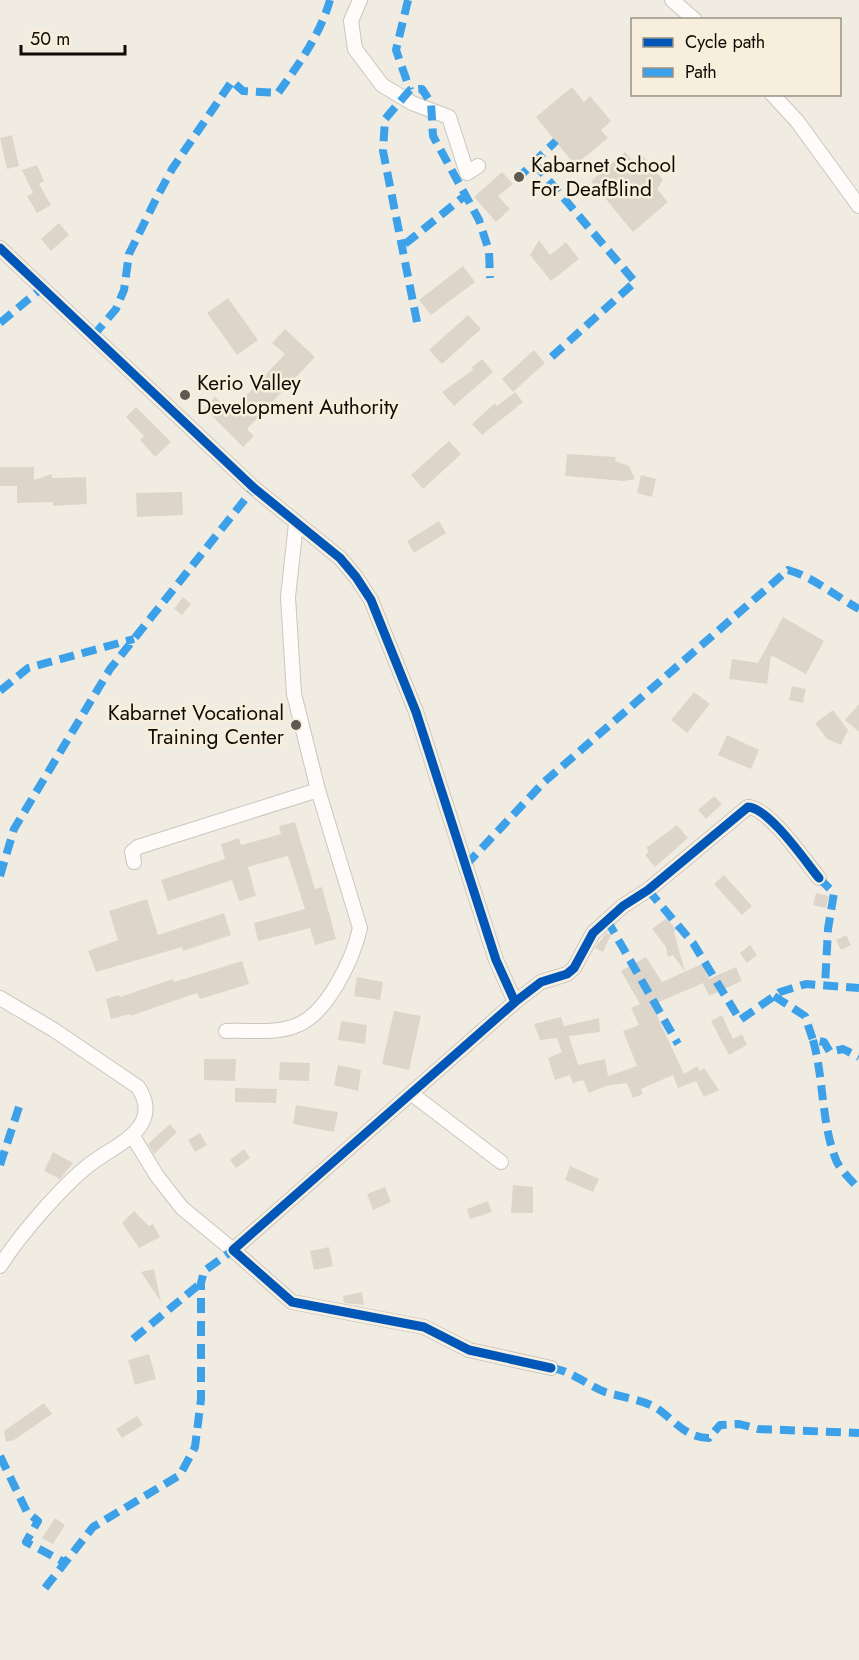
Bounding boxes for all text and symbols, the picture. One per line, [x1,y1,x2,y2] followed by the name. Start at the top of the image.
[21,18,124,56] scale bar
[631,18,841,96] legend
[30,26,70,52] text: 50 m
[685,29,765,55] text: Cycle path
[685,59,717,85] text: Path
[531,150,676,204] place label: Kabarnet School For DeafBlind
[512,170,526,184] marker: Kabarnet School For DeafBlind
[197,368,399,422] place label: Kerio Valley Development Authority
[178,388,192,402] marker: Kerio Valley Development Authority
[108,698,285,752] place label: Kabarnet Vocational Training Center
[289,718,303,732] marker: Kabarnet Vocational Training Center

